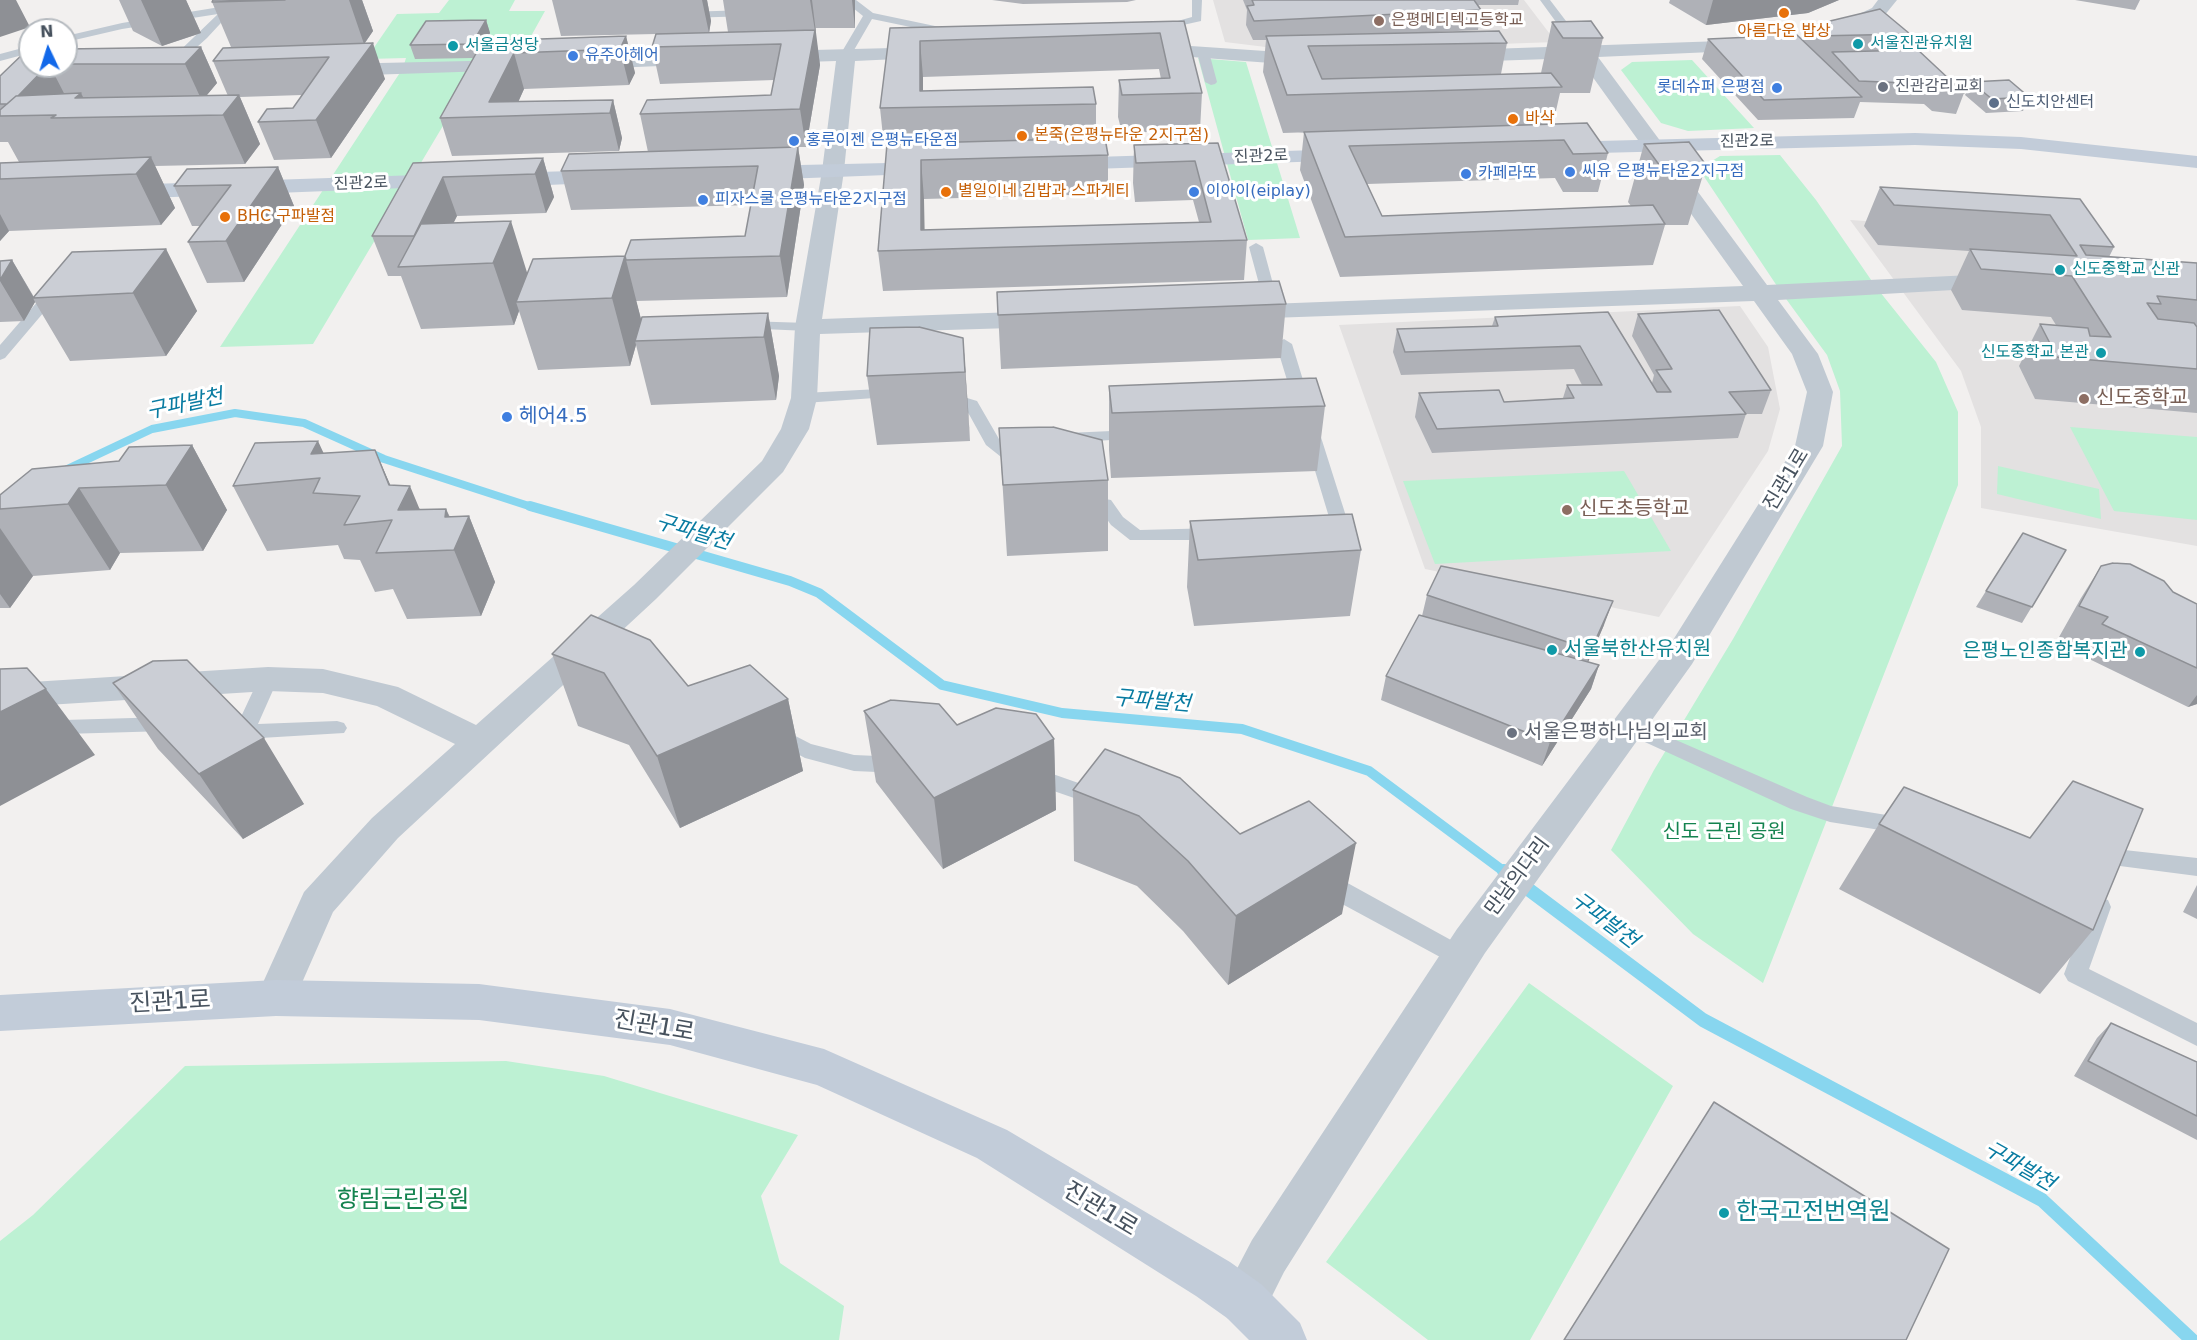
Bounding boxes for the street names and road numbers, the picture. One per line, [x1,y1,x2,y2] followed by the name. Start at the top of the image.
[1720,132,1774,152] street label: 진관2로
[1234,146,1288,168] street label: 진관2로
[334,173,388,195] street label: 진관2로
[1759,445,1815,515] street label: 진관1로
[1481,833,1555,921] street label: 만남의다리
[129,986,211,1020] street label: 진관1로
[611,1006,697,1048] street label: 진관1로
[1058,1177,1142,1243] street label: 진관1로

